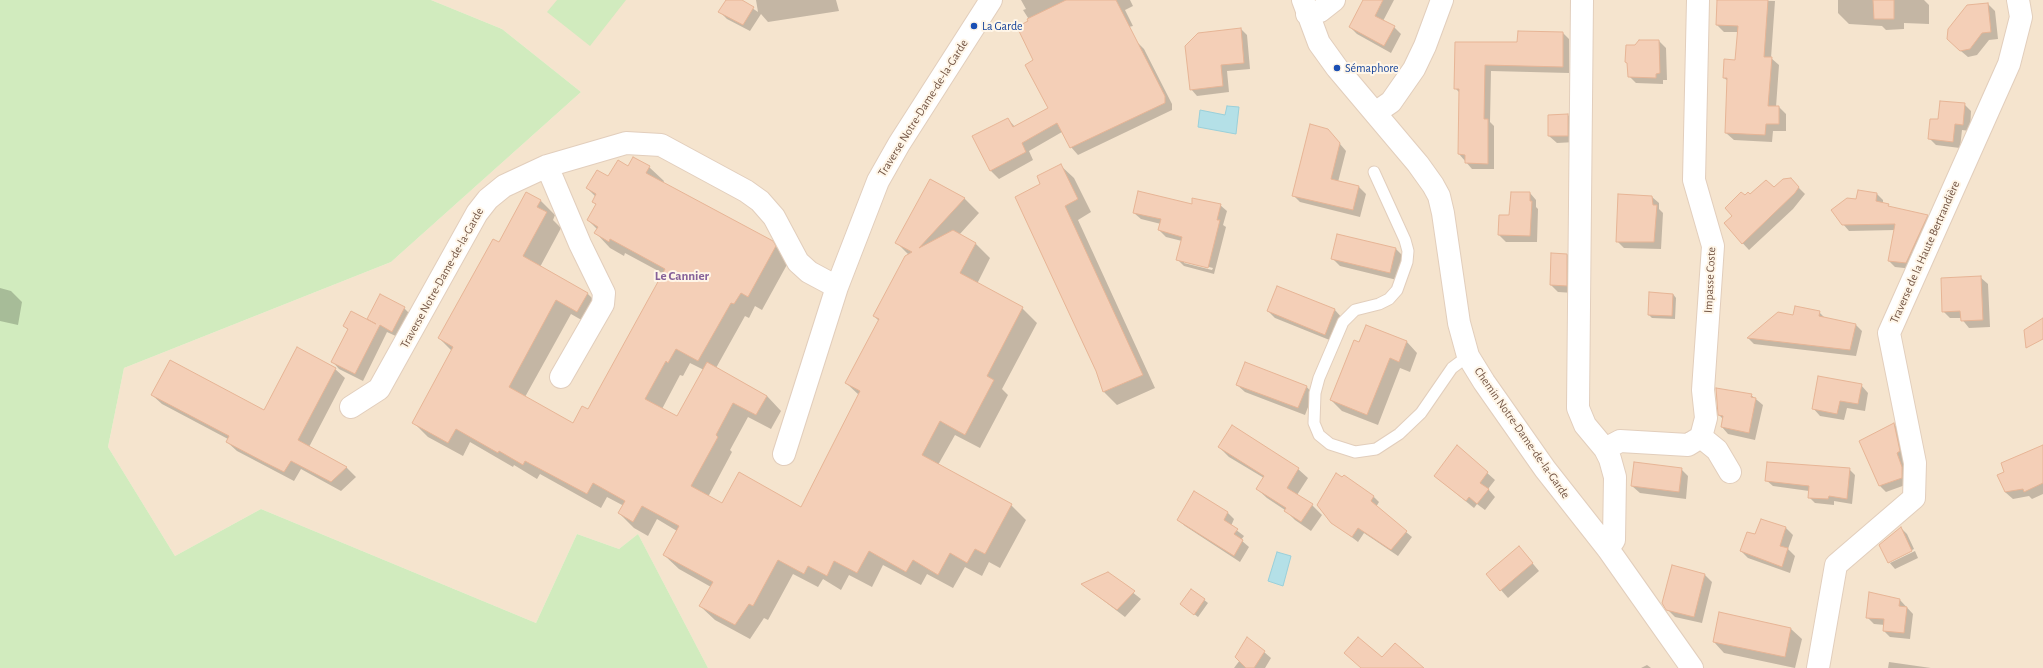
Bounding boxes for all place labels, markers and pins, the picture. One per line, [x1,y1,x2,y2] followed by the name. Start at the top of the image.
[982,19,1023,33] place label: La Garde
[969,21,979,31] marker: La Garde
[1345,61,1399,75] place label: Sémaphore
[1332,63,1342,73] marker: Sémaphore

